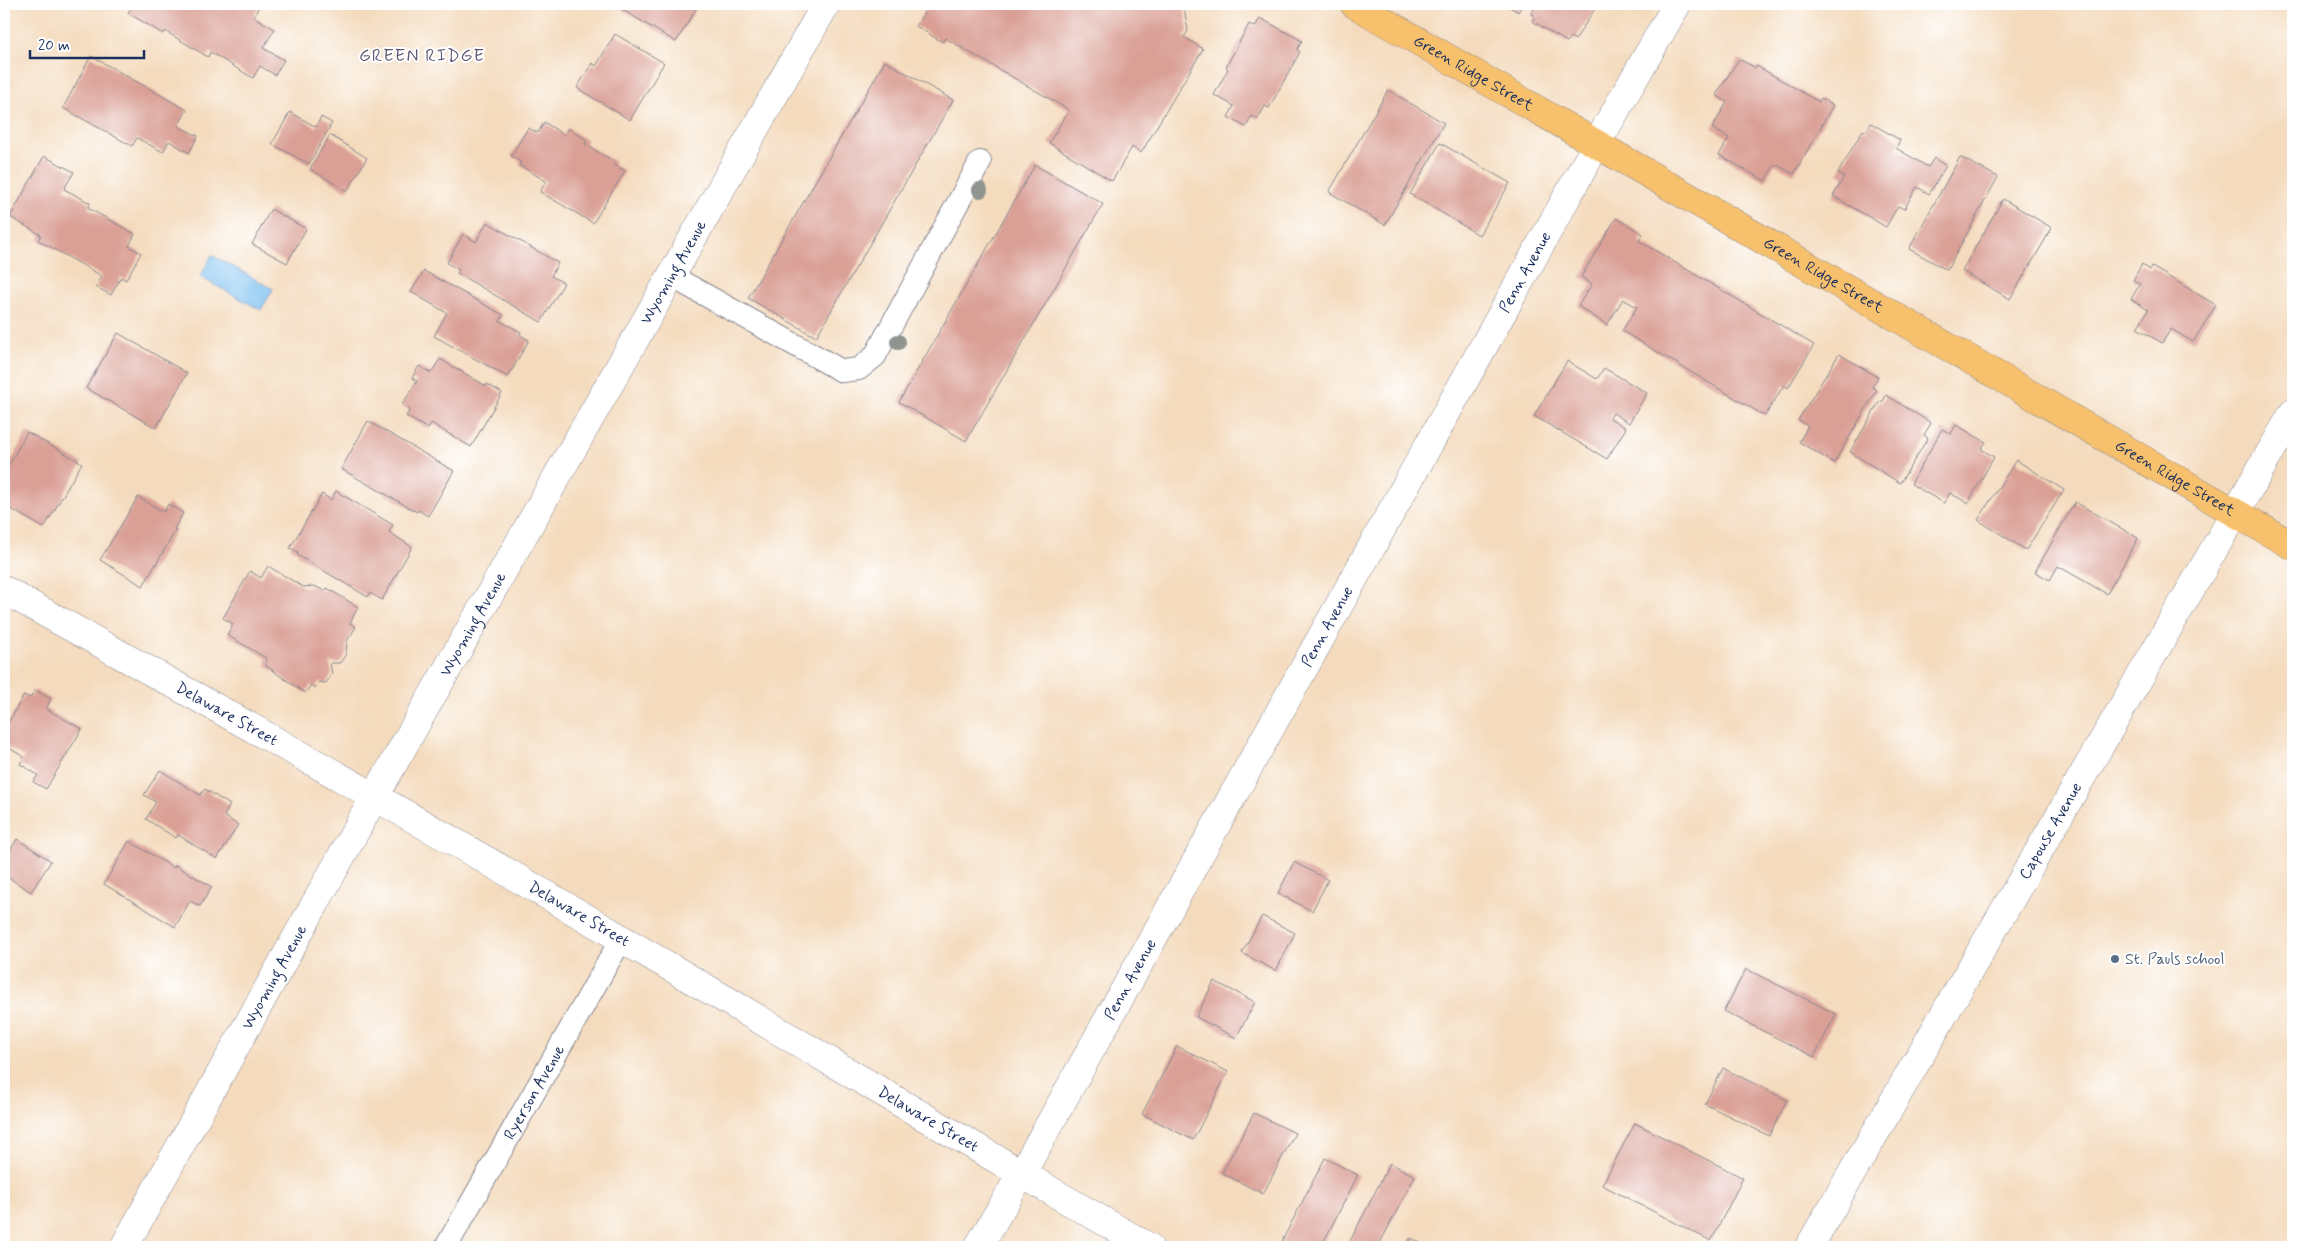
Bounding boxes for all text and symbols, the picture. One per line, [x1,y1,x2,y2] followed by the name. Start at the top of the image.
[30,28,144,60] scale bar
[1410,30,1538,116] street label: Green Ridge Street
[38,36,70,56] text: 20 m
[359,44,485,68] district label: GREEN RIDGE
[635,216,712,328] street label: Wyoming Avenue
[1494,228,1556,316] street label: Penn Avenue
[1759,232,1888,318] street label: Green Ridge Street
[2111,435,2239,521] street label: Green Ridge Street
[435,568,511,680] street label: Wyoming Avenue
[1296,582,1358,671] street label: Penn Avenue
[172,677,282,751] street label: Delaware Street
[2014,779,2087,883] street label: Capouse Avenue
[525,876,633,952] street label: Delaware Street
[237,920,312,1033] street label: Wyoming Avenue
[1099,935,1161,1024] street label: Penn Avenue
[2125,949,2225,970] place label: St. Pauls school
[2109,953,2121,965] marker: St. Pauls school
[499,1041,570,1144] street label: Ryerson Avenue
[874,1081,983,1157] street label: Delaware Street

